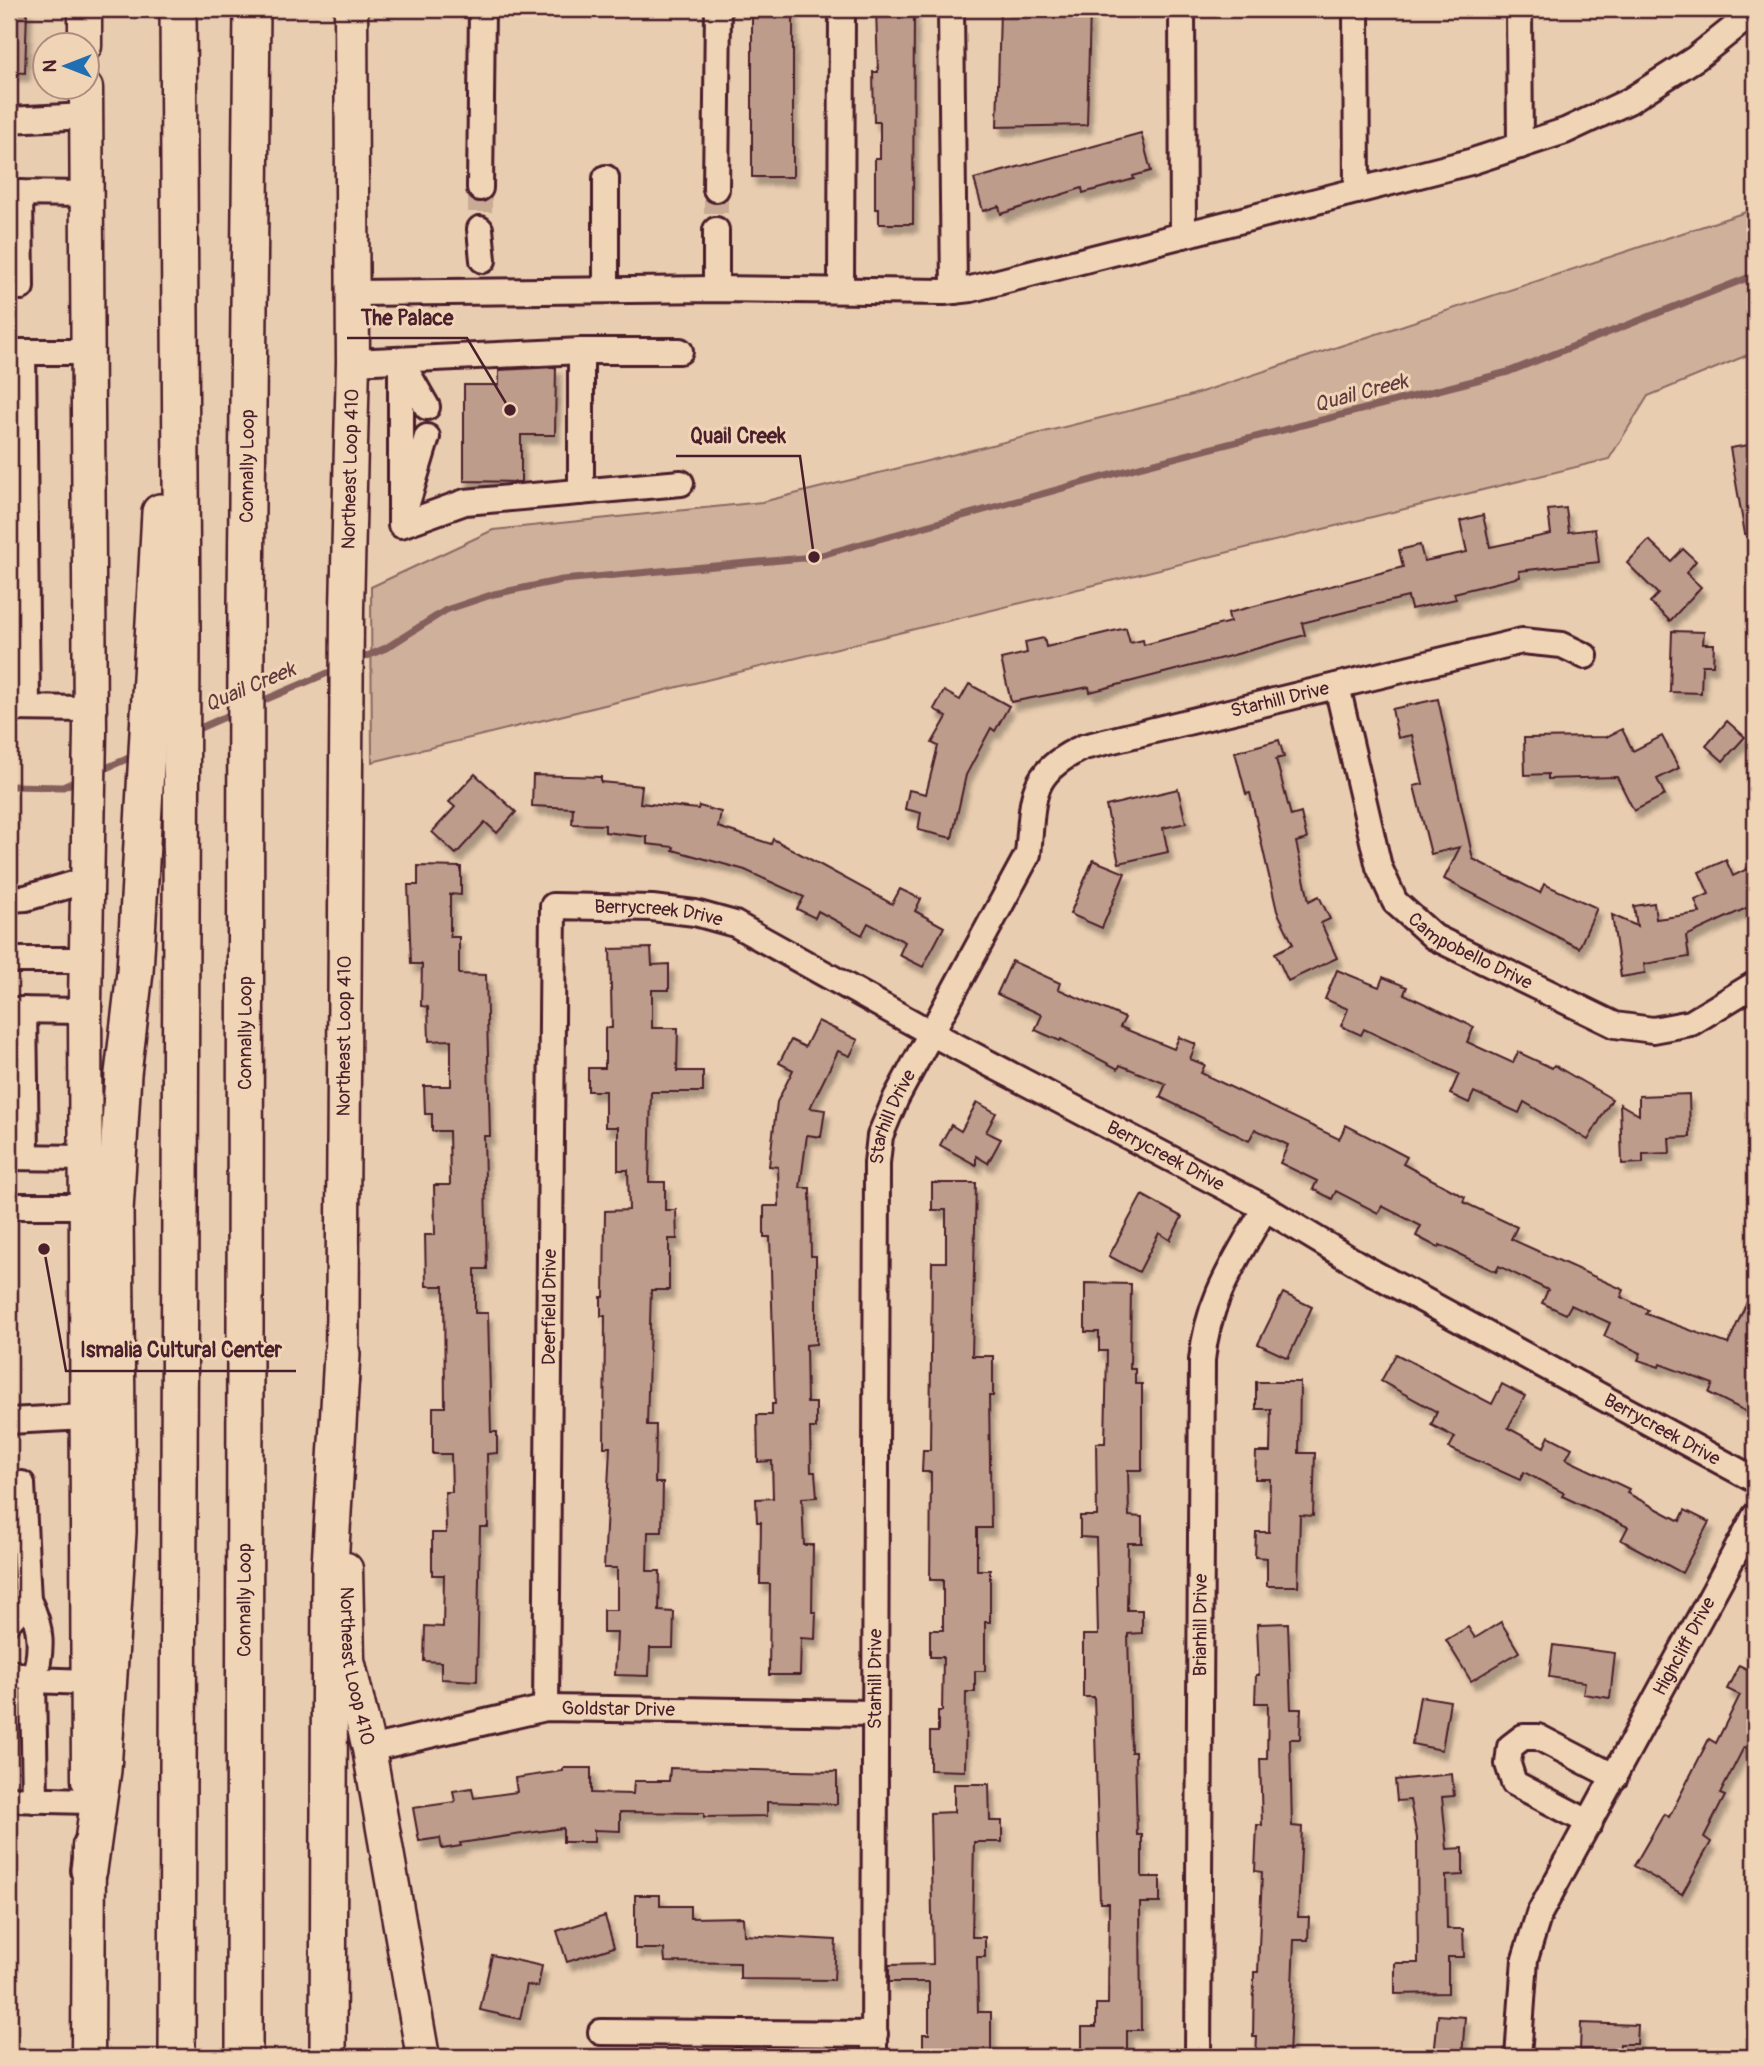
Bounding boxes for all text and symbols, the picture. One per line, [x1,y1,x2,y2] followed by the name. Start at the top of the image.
[32,32,102,102] north arrow
[38,59,62,72] text: N
[347,296,467,338] callout: The Palace
[360,305,454,332] text: The Palace
[1311,367,1413,418] water label: Quail Creek
[336,388,364,550] street label: Northeast Loop 410
[235,409,260,523] street label: Connally Loop
[676,414,800,456] callout: Quail Creek
[690,423,786,450] text: Quail Creek
[201,655,301,718] water label: Quail Creek
[1228,676,1332,723] street label: Starhill Drive
[594,895,726,932] street label: Berrycreek Drive
[1403,907,1537,995] street label: Campobello Drive
[332,956,357,1117] street label: Northeast Loop 410
[233,976,257,1090] street label: Connally Loop
[865,1065,922,1166] street label: Starhill Drive
[1103,1115,1229,1197] street label: Berrycreek Drive
[537,1248,562,1365] street label: Deerfield Drive
[66,1329,296,1371] callout: Ismalia Cultural Center
[80,1337,283,1364] text: Ismalia Cultural Center
[1600,1388,1725,1471] street label: Berrycreek Drive
[233,1543,257,1657] street label: Connally Loop
[1188,1573,1213,1677] street label: Briarhill Drive
[334,1586,380,1748] street label: Northeast Loop 410
[1648,1592,1721,1700] street label: Highcliff Drive
[863,1628,887,1729] street label: Starhill Drive
[562,1696,676,1722] street label: Goldstar Drive

